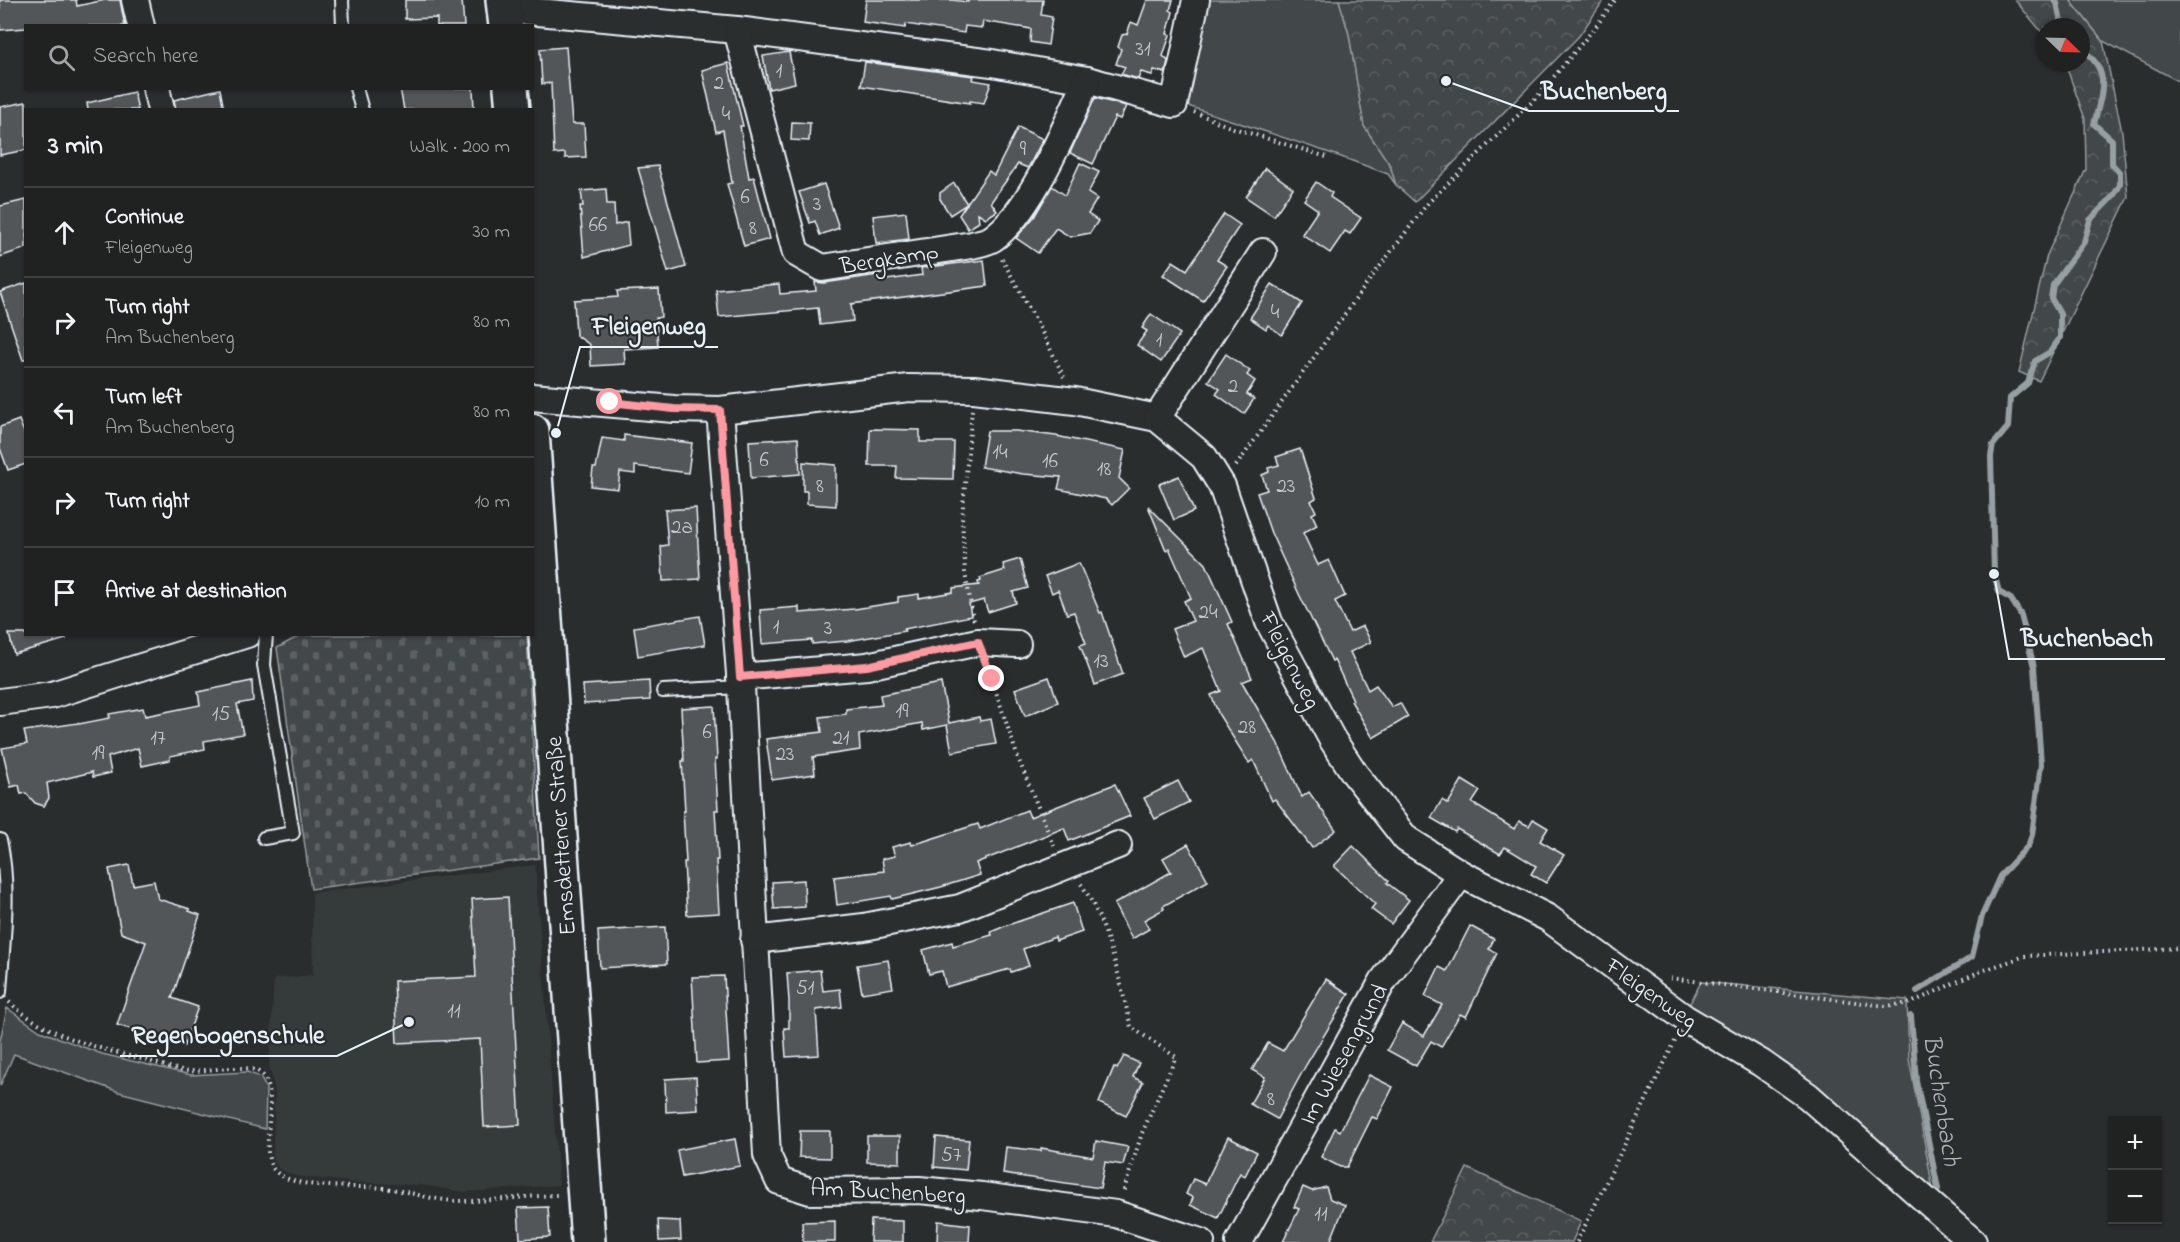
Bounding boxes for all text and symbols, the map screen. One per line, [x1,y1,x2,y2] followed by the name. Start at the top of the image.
[2036,18,2090,72] north arrow
[24,24,534,90] search box
[1135,35,1151,65] house number: 31
[45,41,78,74] icon: search
[93,41,198,73] text: Search here
[776,57,783,87] house number: 1
[1529,67,1679,111] callout: Buchenberg
[714,69,724,99] house number: 2
[1540,74,1667,113] text: Buchenberg
[722,100,731,130] house number: 4
[48,128,103,166] text: 3 min
[410,133,510,162] text: Walk · 200 m
[1020,135,1027,165] house number: 9
[740,183,750,213] house number: 6
[813,190,821,220] house number: 3
[105,202,184,234] text: Continue
[589,211,607,241] house number: 66
[749,214,757,244] house number: 8
[48,216,81,249] icon: ahead
[473,218,510,247] text: 30 m
[105,234,193,263] text: Fleigenweg
[837,235,941,286] street label: Bergkamp
[105,292,190,324] text: Turn right
[1271,298,1280,328] house number: 4
[580,303,718,347] callout: Fleigenweg
[48,306,81,339] icon: right
[473,308,510,337] text: 80 m
[590,309,706,348] text: Fleigenweg
[105,324,235,353] text: Am Buchenberg
[1156,326,1163,356] house number: 1
[1228,372,1238,402] house number: 2
[105,382,182,414] text: Turn left
[596,388,622,414] route start
[48,396,81,429] icon: left
[473,398,510,427] text: 80 m
[105,414,235,443] text: Am Buchenberg
[992,438,1008,468] house number: 14
[759,446,769,476] house number: 6
[1042,447,1058,477] house number: 16
[1097,455,1111,485] house number: 18
[816,472,824,502] house number: 8
[1276,472,1296,502] house number: 23
[48,486,81,519] icon: right
[105,486,190,518] text: Turn right
[474,488,510,517] text: 10 m
[671,513,693,543] house number: 2a
[48,576,81,609] icon: arrive
[105,576,287,608] text: Arrive at destination
[1198,598,1218,628] house number: 24
[1249,605,1328,716] street label: Fleigenweg
[773,613,780,643] house number: 1
[824,614,832,644] house number: 3
[2009,615,2165,659] callout: Buchenbach
[2020,621,2153,659] text: Buchenbach
[1093,647,1109,677] house number: 13
[978,665,1004,691] route end
[896,697,909,727] house number: 19
[212,700,230,730] house number: 15
[1238,713,1256,743] house number: 28
[702,718,712,748] house number: 6
[150,724,166,754] house number: 17
[832,724,850,754] house number: 21
[538,735,587,937] street label: Emsdettener Straße
[92,739,105,769] house number: 19
[775,740,795,770] house number: 23
[1597,950,1704,1040] street label: Fleigenweg
[796,974,815,1004] house number: 51
[1292,978,1399,1132] street label: Im Wiesengrund
[447,997,461,1027] house number: 11
[120,1012,337,1056] callout: Regenbogenschule
[131,1018,326,1057] text: Regenbogenschule
[1911,1032,1969,1169] water label: Buchenbach
[1267,1085,1275,1115] house number: 8
[2108,1116,2162,1224] map controls
[2108,1116,2162,1170] button: +
[941,1141,962,1171] house number: 57
[2108,1170,2162,1224] button: −
[809,1172,966,1215] street label: Am Buchenberg
[1314,1200,1328,1230] house number: 11

